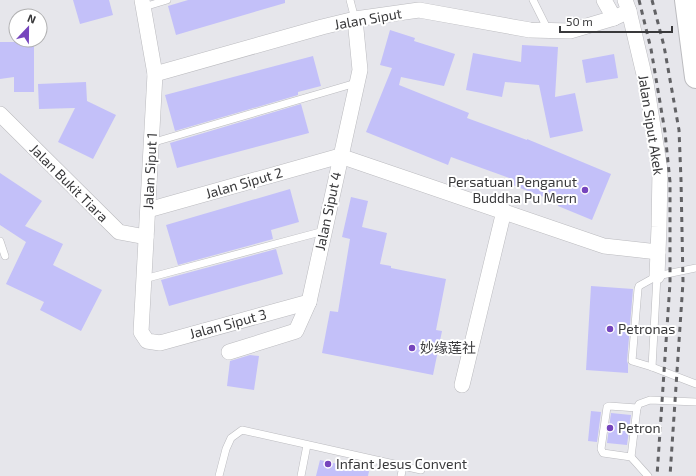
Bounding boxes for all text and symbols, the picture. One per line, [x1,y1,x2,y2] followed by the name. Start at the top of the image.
[333,4,403,33] street label: Jalan Siput
[8,8,48,48] north arrow
[560,8,672,34] scale bar
[26,11,38,26] text: N
[566,14,593,28] text: 50 m
[635,74,668,176] street label: Jalan Siput Akek
[139,132,160,210] street label: Jalan Siput 1
[27,140,112,225] street label: Jalan Bukit Tiara
[203,163,284,202] street label: Jalan Siput 2
[311,170,344,252] street label: Jalan Siput 4
[448,173,577,206] place label: Persatuan Penganut Buddha Pu Mern
[580,185,590,195] marker: Persatuan Penganut Buddha Pu Mern
[187,305,268,342] street label: Jalan Siput 3
[618,320,675,337] place label: Petronas
[605,324,615,334] marker: Petronas
[420,339,476,356] place label: 妙缘莲社
[407,343,417,353] marker: 妙缘莲社
[618,419,661,436] place label: Petron
[605,423,615,433] marker: Petron
[336,455,467,472] place label: Infant Jesus Convent
[323,459,333,469] marker: Infant Jesus Convent

